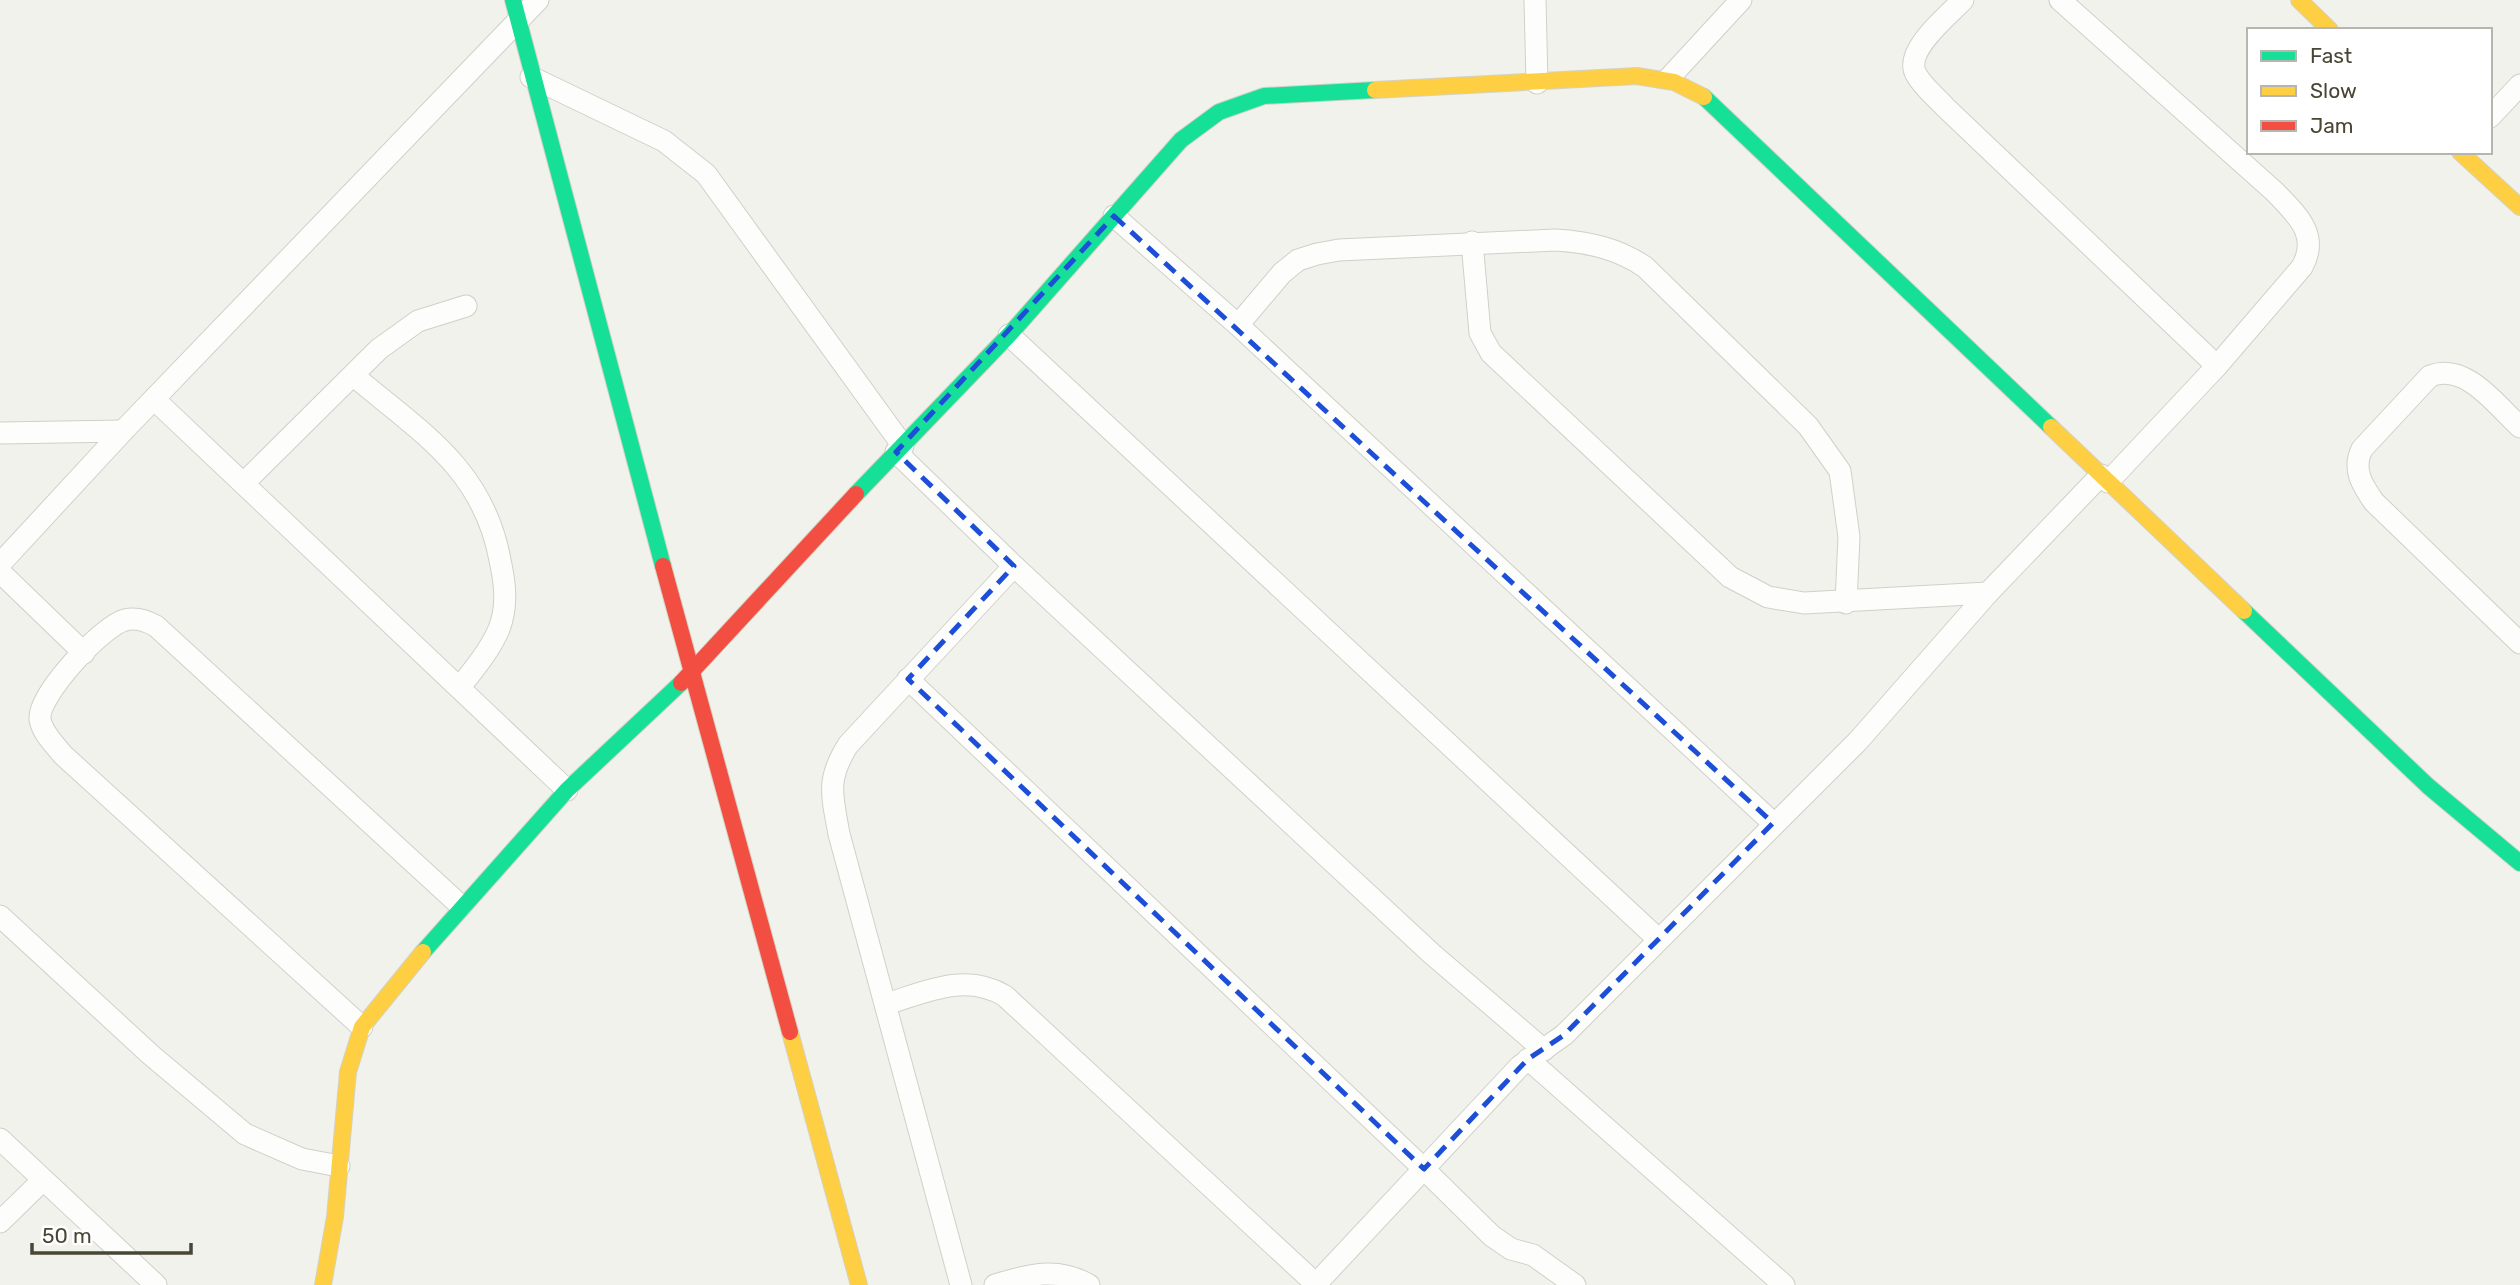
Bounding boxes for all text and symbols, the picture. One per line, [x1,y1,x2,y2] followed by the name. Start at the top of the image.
[2247,28,2492,154] legend
[2310,43,2352,68] text: Fast
[2310,78,2357,103] text: Slow
[2310,113,2354,138] text: Jam
[32,1212,191,1256] scale bar
[42,1223,92,1248] text: 50 m

